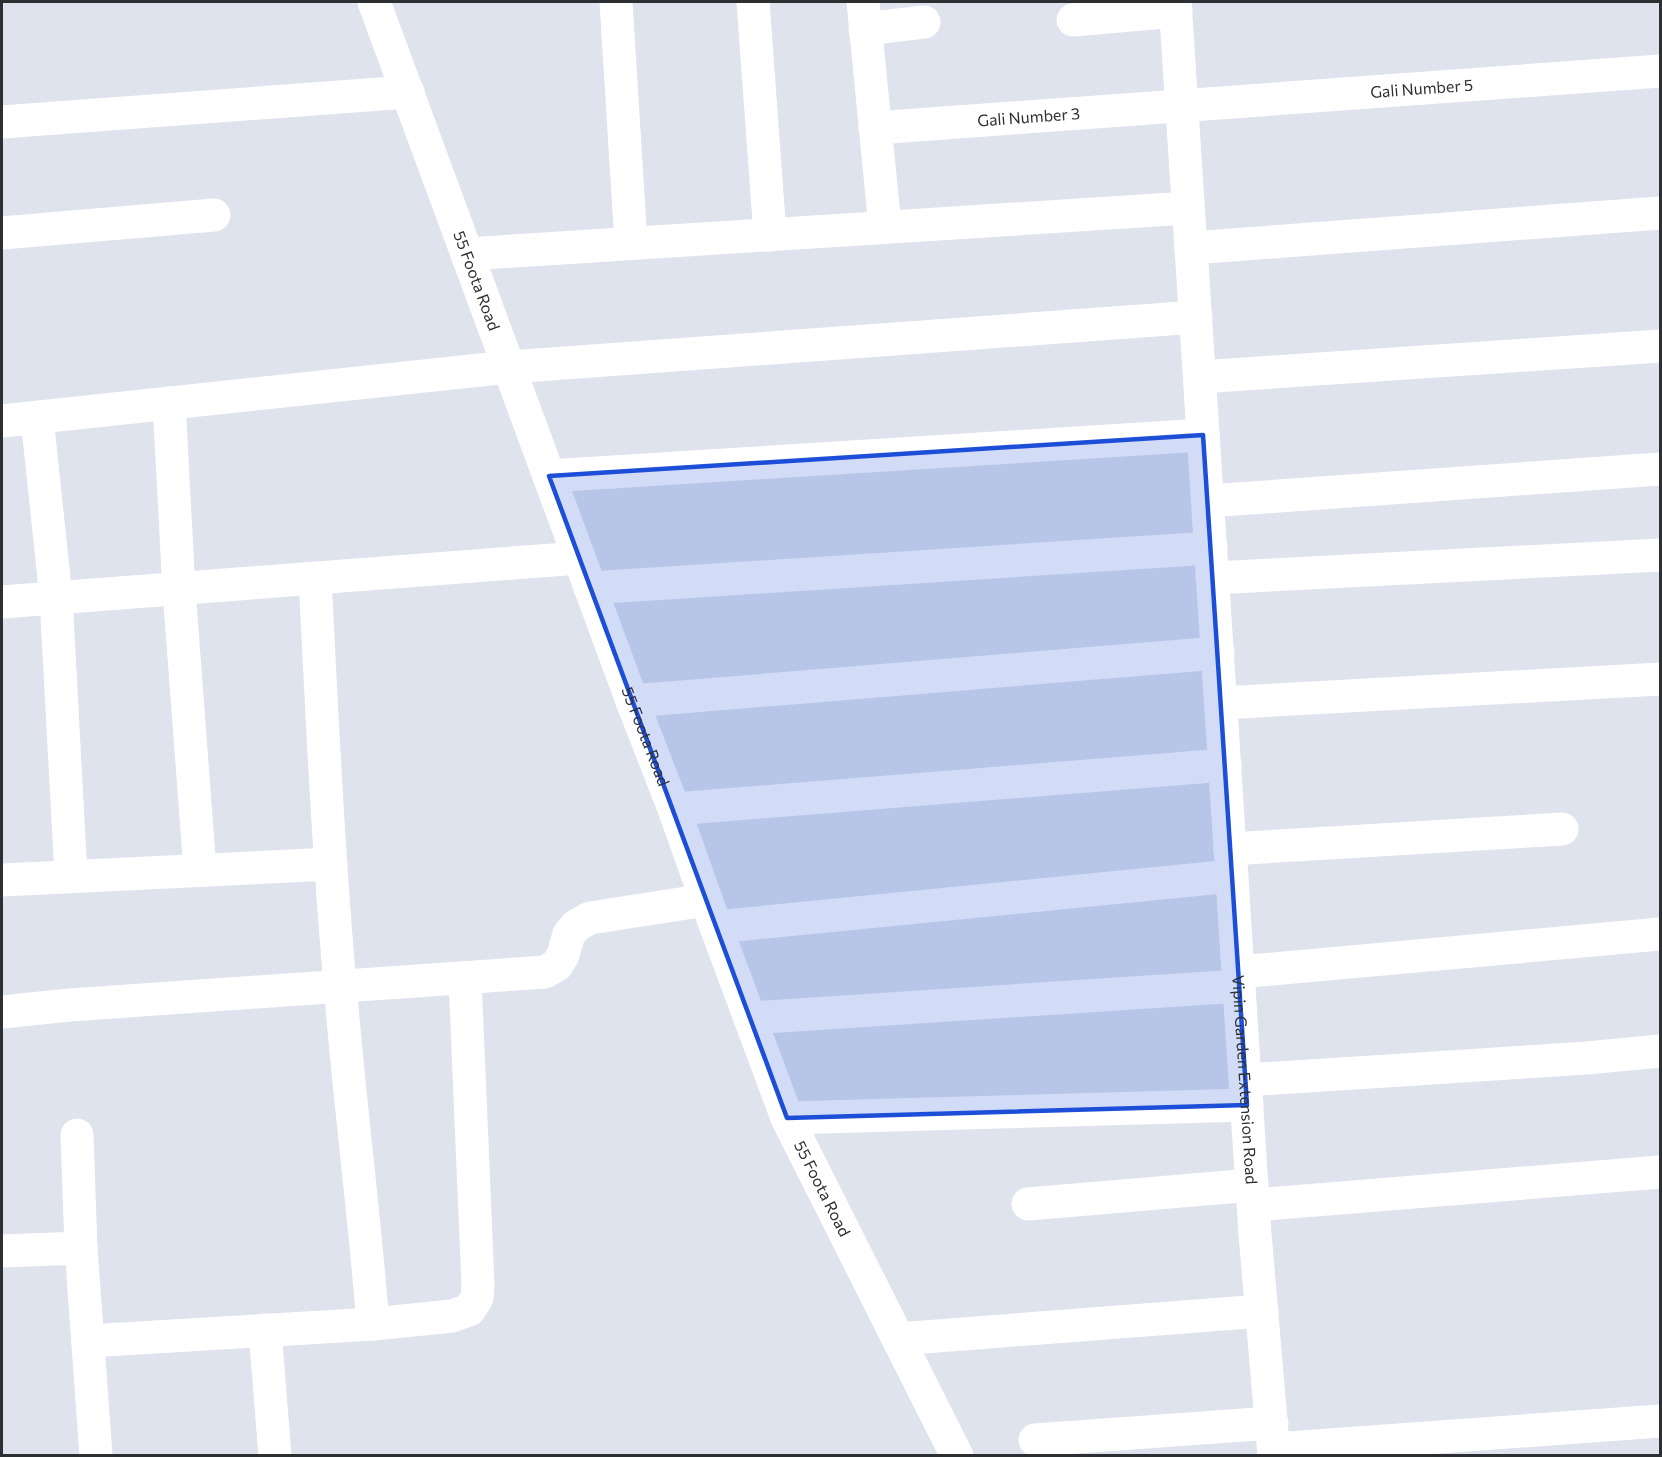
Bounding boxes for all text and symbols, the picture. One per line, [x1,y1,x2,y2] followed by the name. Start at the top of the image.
[1369,75,1474,101] street label: Gali Number 5
[977,103,1081,130] street label: Gali Number 3
[450,228,504,333] street label: 55 Foota Road
[619,684,674,788] street label: 55 Foota Road
[1229,974,1262,1185] street label: Vipin Garden Extension Road
[791,1137,855,1239] street label: 55 Foota Road

